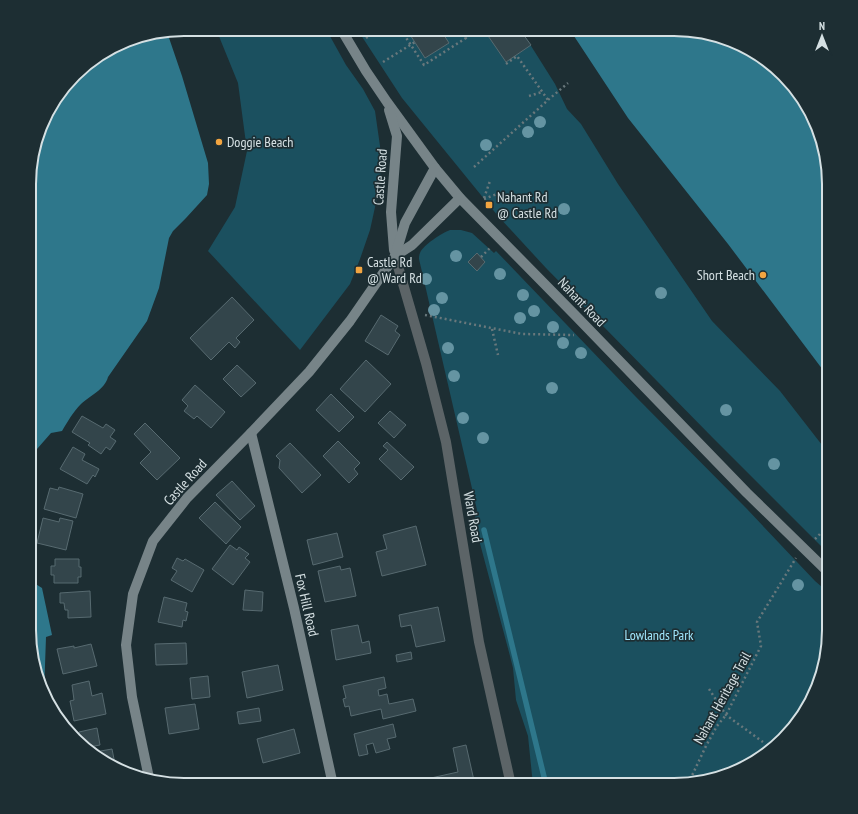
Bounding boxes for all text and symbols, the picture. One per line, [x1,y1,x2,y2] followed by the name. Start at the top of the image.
[802,16,842,56] north arrow
[819,19,825,33] text: N
[227,133,293,151] place label: Doggie Beach
[214,137,224,147] marker: Doggie Beach
[369,148,391,206] street label: Castle Road
[497,188,557,222] place label: Nahant Rd @ Castle Rd
[484,200,494,210] marker: Nahant Rd @ Castle Rd
[367,253,422,287] place label: Castle Rd @ Ward Rd
[354,265,364,275] marker: Castle Rd @ Ward Rd
[697,266,755,284] place label: Short Beach
[758,270,768,280] marker: Short Beach
[554,274,610,330] street label: Nahant Road
[159,455,211,509] street label: Castle Road
[460,490,486,544] street label: Ward Road
[291,572,323,638] street label: Fox Hill Road
[625,626,694,644] park label: Lowlands Park
[689,648,755,747] street label: Nahant Heritage Trail

